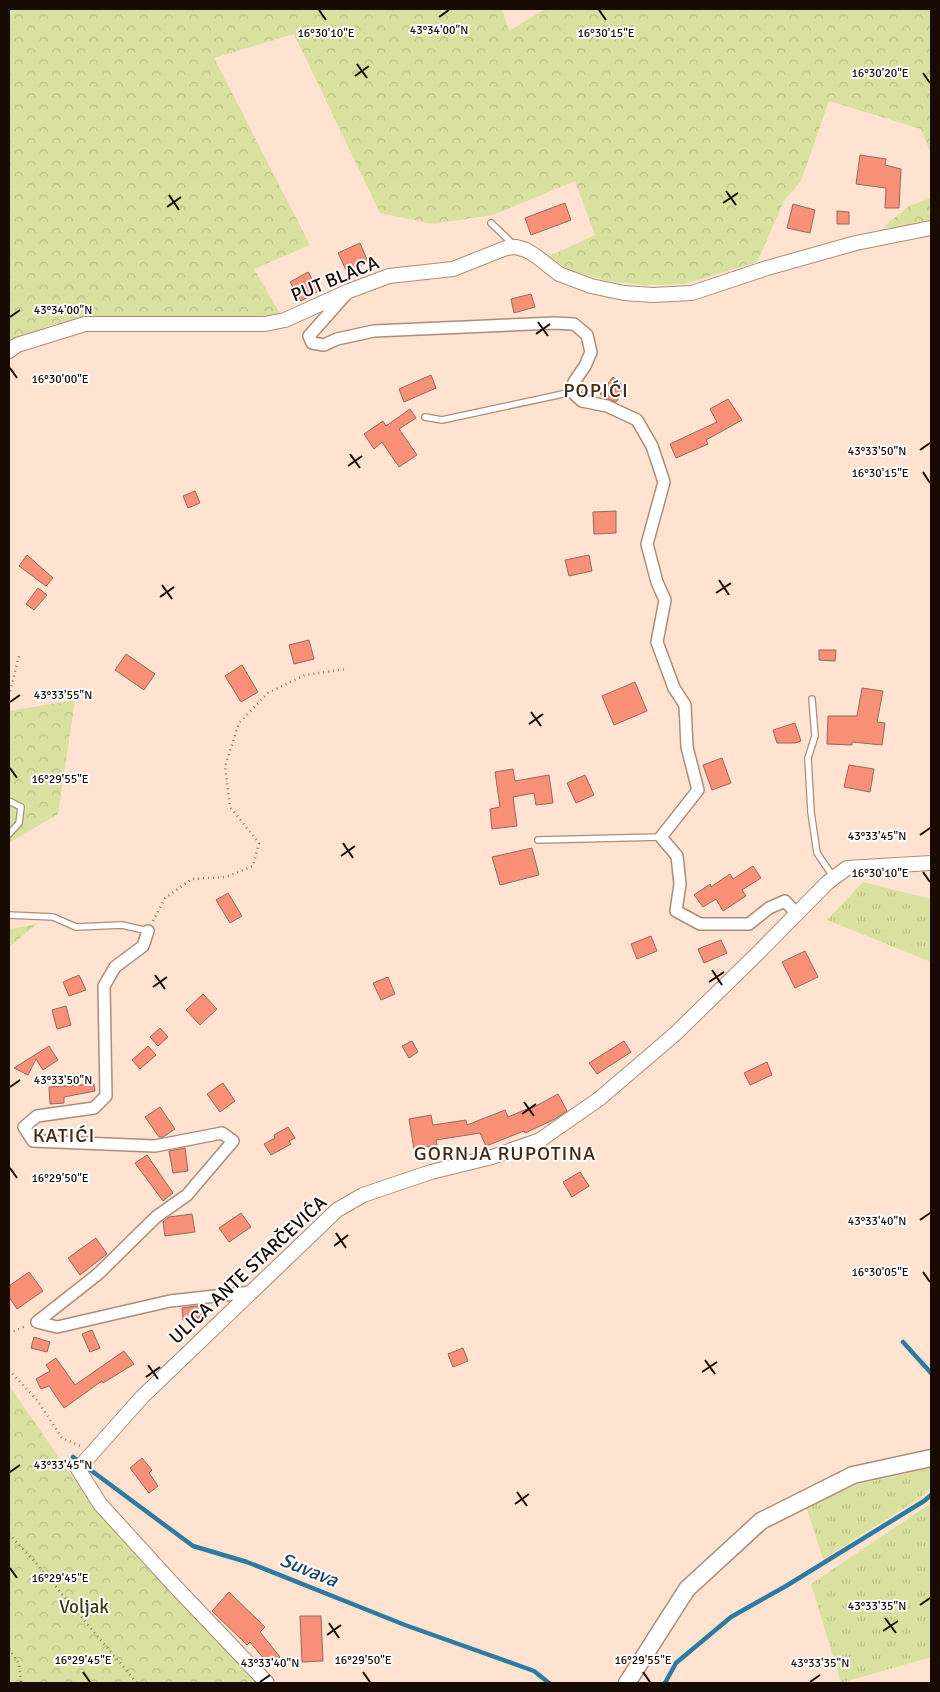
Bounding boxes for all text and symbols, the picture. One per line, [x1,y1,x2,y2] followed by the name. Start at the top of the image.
[410,23,468,38] text: 43°34'00"N
[297,26,355,41] text: 16°30'10"E
[577,26,635,41] text: 16°30'15"E
[851,66,909,81] text: 16°30'20"E
[288,250,383,307] street label: PUT BLACA
[34,303,92,318] text: 43°34'00"N
[31,372,89,387] text: 16°30'00"E
[563,378,629,403] district label: POPIĆI
[848,444,906,459] text: 43°33'50"N
[851,466,909,481] text: 16°30'15"E
[34,688,92,703] text: 43°33'55"N
[31,772,89,787] text: 16°29'55"E
[848,829,906,844] text: 43°33'45"N
[851,866,909,881] text: 16°30'10"E
[34,1073,92,1088] text: 43°33'50"N
[33,1123,95,1148] district label: KATIĆI
[414,1141,596,1166] district label: GORNJA RUPOTINA
[31,1171,89,1186] text: 16°29'50"E
[163,1190,332,1349] street label: ULICA ANTE STARČEVIĆA
[848,1214,906,1229] text: 43°33'40"N
[851,1265,909,1280] text: 16°30'05"E
[34,1458,92,1473] text: 43°33'45"N
[276,1547,342,1593] water label: Suvava
[31,1571,89,1586] text: 16°29'45"E
[59,1595,109,1619] park label: Voljak
[848,1599,906,1614] text: 43°33'35"N
[54,1653,112,1668] text: 16°29'45"E
[334,1653,392,1668] text: 16°29'50"E
[614,1653,672,1668] text: 16°29'55"E
[241,1656,299,1671] text: 43°33'40"N
[791,1656,849,1671] text: 43°33'35"N

